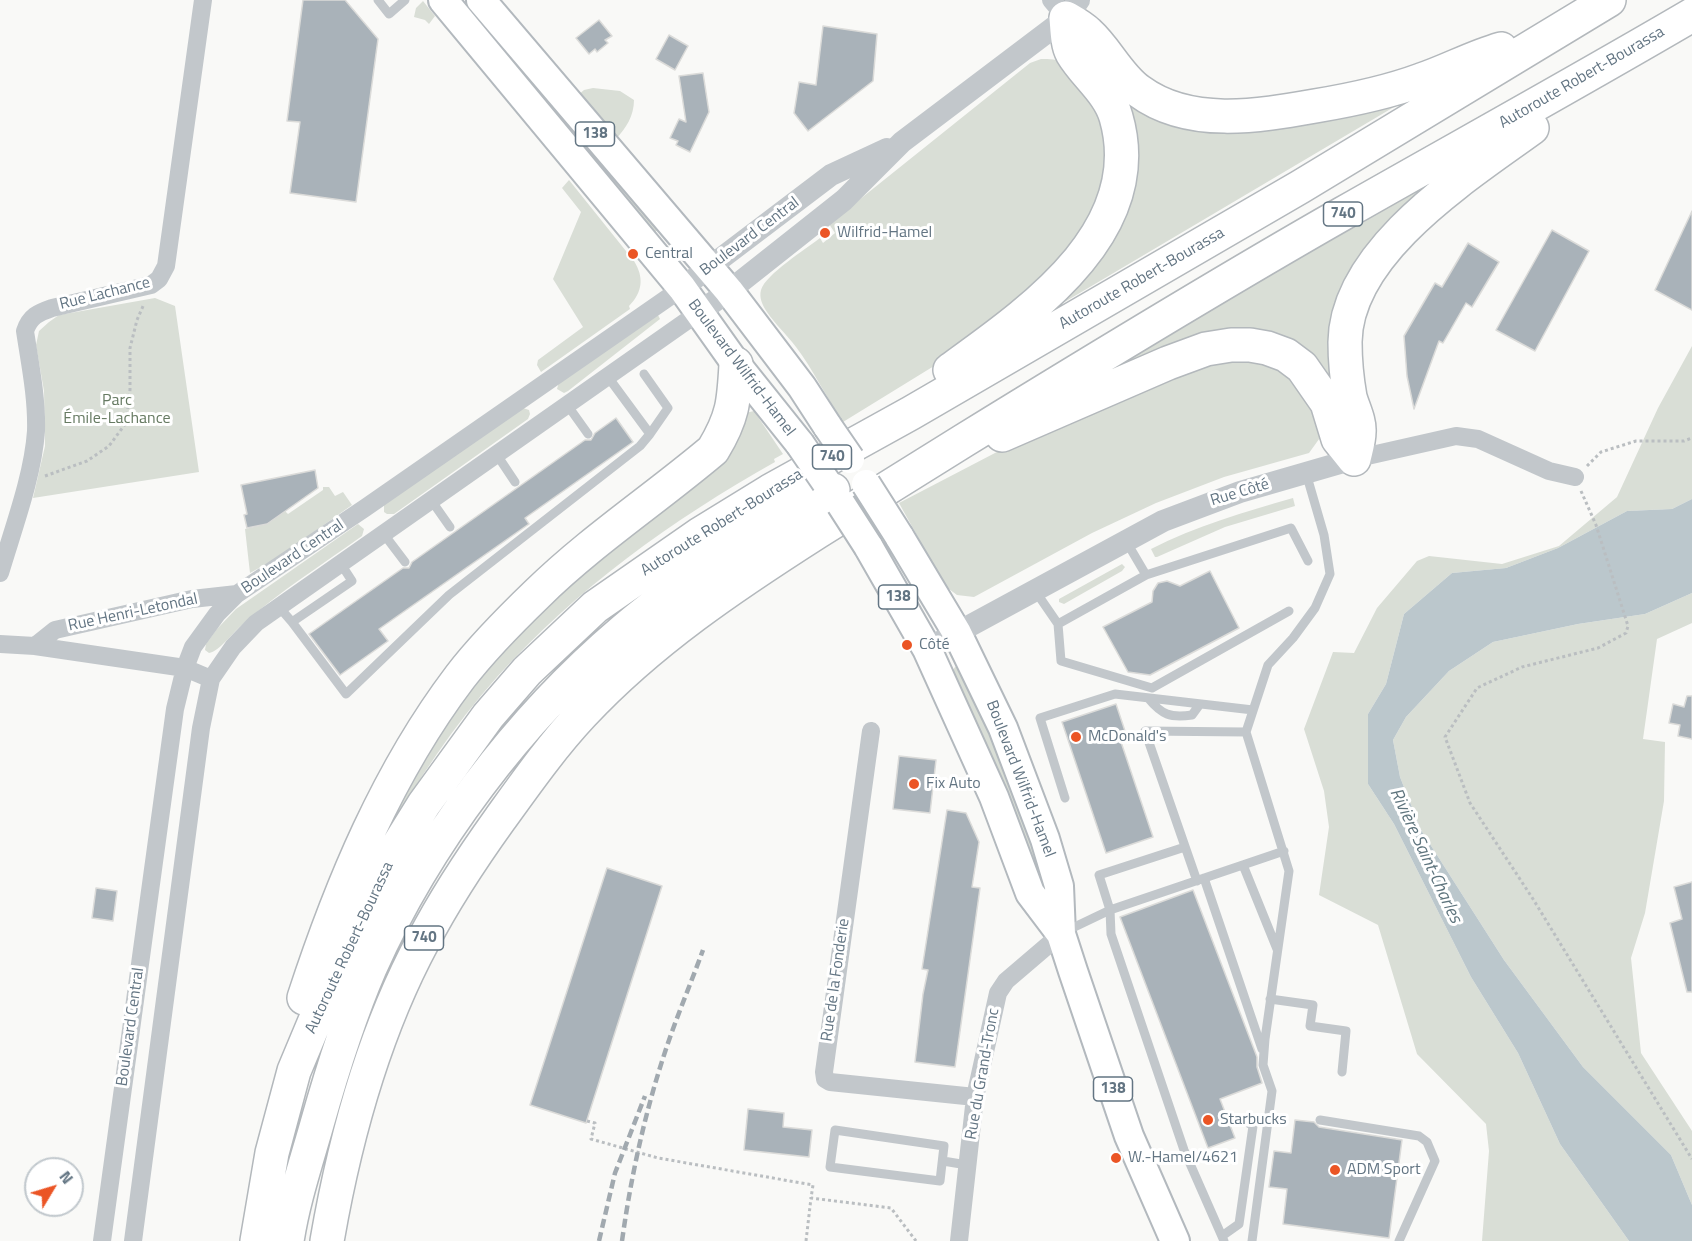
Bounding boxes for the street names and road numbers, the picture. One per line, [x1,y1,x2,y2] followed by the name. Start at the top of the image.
[1496,23,1668,133] street label: Autoroute Robert-Bourassa
[576,122,614,146] road number: 138
[697,193,803,281] street label: Boulevard Central
[1324,202,1362,226] road number: 740
[1056,224,1228,334] street label: Autoroute Robert-Bourassa
[58,273,152,315] street label: Rue Lachance
[683,296,799,440] street label: Boulevard Wilfrid-Hamel
[812,445,852,469] road number: 740
[637,465,807,581] street label: Autoroute Robert-Bourassa
[1208,475,1272,511] street label: Rue Côté
[238,516,348,598] street label: Boulevard Central
[878,585,918,609] road number: 138
[67,590,199,636] street label: Rue Henri-Letondal
[981,698,1059,860] street label: Boulevard Wilfrid-Hamel
[302,859,398,1037] street label: Autoroute Robert-Bourassa
[818,917,854,1043] street label: Rue de la Fonderie
[404,926,444,950] road number: 740
[113,967,149,1087] street label: Boulevard Central
[962,1007,1004,1141] street label: Rue du Grand-Tronc
[1094,1077,1132,1101] road number: 138

